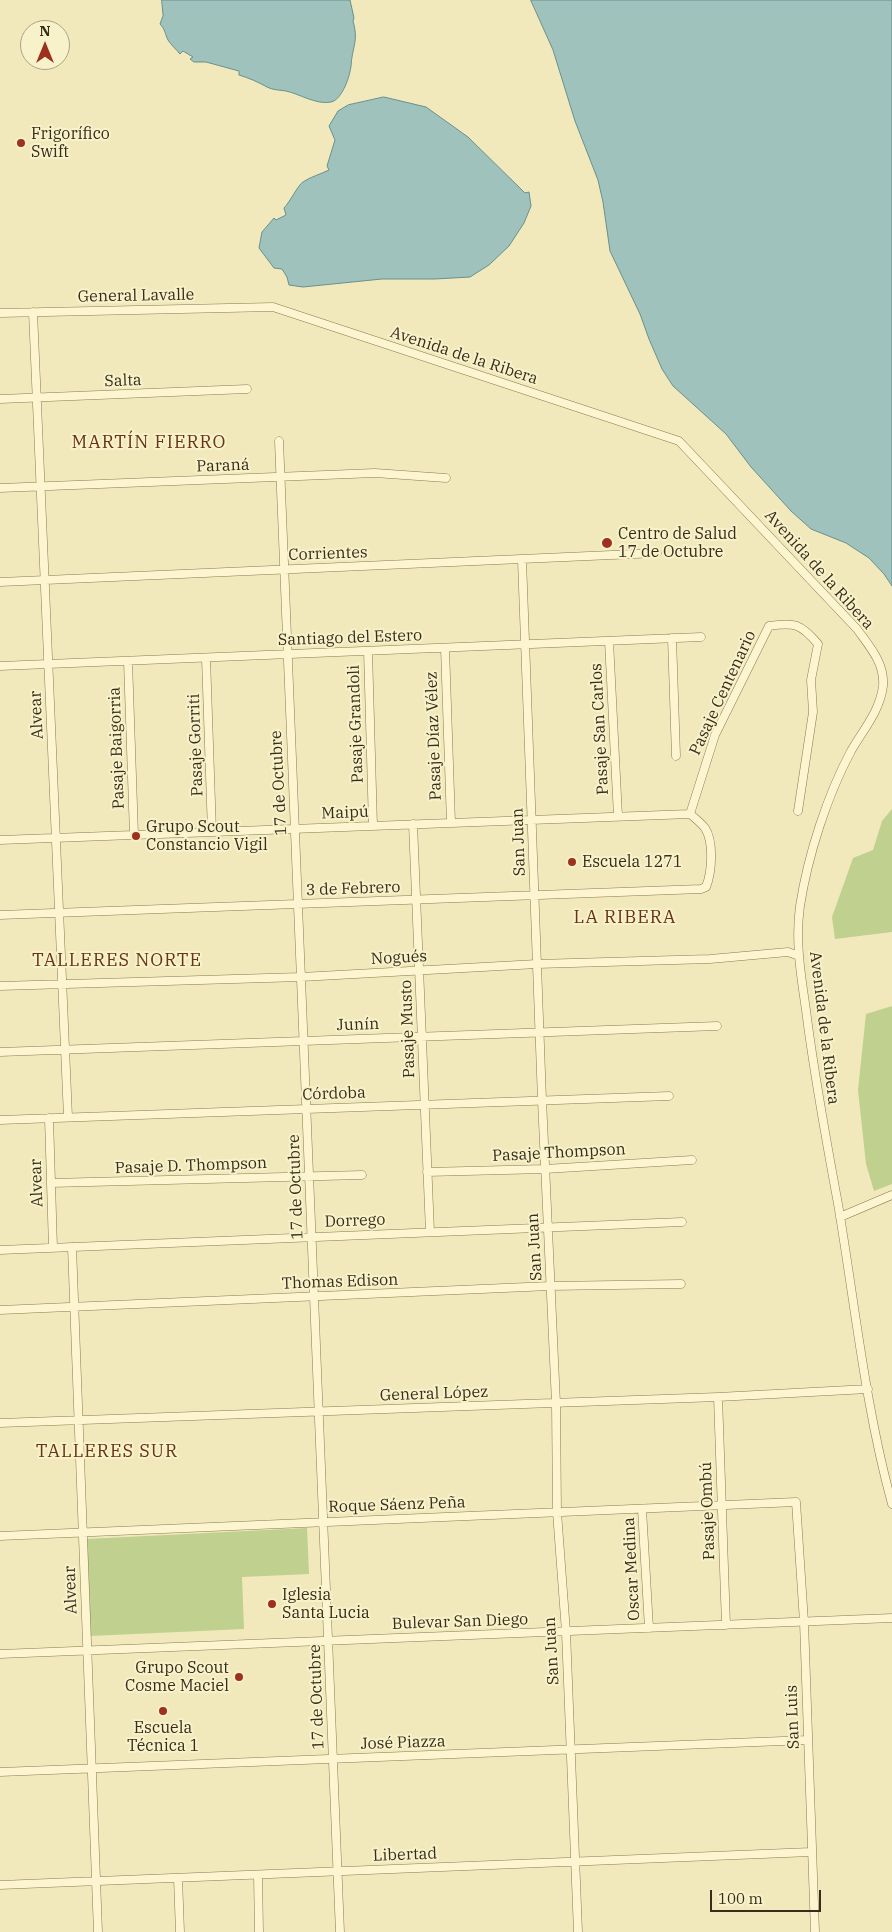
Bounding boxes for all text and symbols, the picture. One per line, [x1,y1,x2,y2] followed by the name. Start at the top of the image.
[20,20,70,70] north arrow
[39,22,51,40] text: N
[31,124,110,162] place label: Frigorífico Swift
[15,137,27,149] marker: Frigorífico Swift
[78,285,194,307] street label: General Lavalle
[388,323,540,389] street label: Avenida de la Ribera
[104,371,142,391] street label: Salta
[70,432,228,454] district label: MARTÍN FIERRO
[196,455,250,477] street label: Paraná
[760,506,878,634] street label: Avenida de la Ribera
[618,524,737,562] place label: Centro de Salud 17 de Octubre
[600,536,614,550] marker: Centro de Salud 17 de Octubre
[288,543,368,565] street label: Corrientes
[278,626,422,650] street label: Santiago del Estero
[686,628,760,758] street label: Pasaje Centenario
[587,663,613,795] street label: Pasaje San Carlos
[344,665,368,783] street label: Pasaje Grandoli
[422,671,446,801] street label: Pasaje Díaz Vélez
[105,687,129,809] street label: Pasaje Baigorria
[26,690,48,740] street label: Alvear
[185,693,207,797] street label: Pasaje Gorriti
[267,730,291,836] street label: 17 de Octubre
[321,803,369,823] street label: Maipú
[508,808,530,876] street label: San Juan
[146,817,268,855] place label: Grupo Scout Constancio Vigil
[130,830,142,842] marker: Grupo Scout Constancio Vigil
[582,852,682,872] place label: Escuela 1271
[566,856,578,868] marker: Escuela 1271
[305,878,401,900] street label: 3 de Febrero
[572,907,678,929] district label: LA RIBERA
[370,947,428,969] street label: Nogués
[30,950,204,972] district label: TALLERES NORTE
[805,950,843,1106] street label: Avenida de la Ribera
[397,979,419,1079] street label: Pasaje Musto
[336,1015,380,1035] street label: Junín
[302,1083,366,1105] street label: Córdoba
[285,1134,307,1240] street label: 17 de Octubre
[492,1140,626,1166] street label: Pasaje Thompson
[115,1154,267,1178] street label: Pasaje D. Thompson
[27,1158,47,1208] street label: Alvear
[324,1210,386,1232] street label: Dorrego
[524,1212,546,1282] street label: San Juan
[281,1270,399,1294] street label: Thomas Edison
[380,1383,488,1405] street label: General López
[34,1441,180,1463] district label: TALLERES SUR
[697,1462,719,1560] street label: Pasaje Ombú
[328,1493,466,1517] street label: Roque Sáenz Peña
[620,1517,644,1621] street label: Oscar Medina
[61,1565,81,1615] street label: Alvear
[282,1585,370,1623] place label: Iglesia Santa Lucia
[266,1598,278,1610] marker: Iglesia Santa Lucia
[392,1610,528,1634] street label: Bulevar San Diego
[541,1616,563,1686] street label: San Juan
[306,1644,328,1750] street label: 17 de Octubre
[125,1658,229,1696] place label: Grupo Scout Cosme Maciel
[233,1671,245,1683] marker: Grupo Scout Cosme Maciel
[782,1685,804,1749] street label: San Luis
[157,1705,169,1717] marker: Escuela Técnica 1
[127,1718,199,1756] place label: Escuela Técnica 1
[360,1732,446,1754] street label: José Piazza
[373,1844,437,1866] street label: Libertad
[712,1880,823,1912] scale bar
[718,1889,763,1908] text: 100 m

